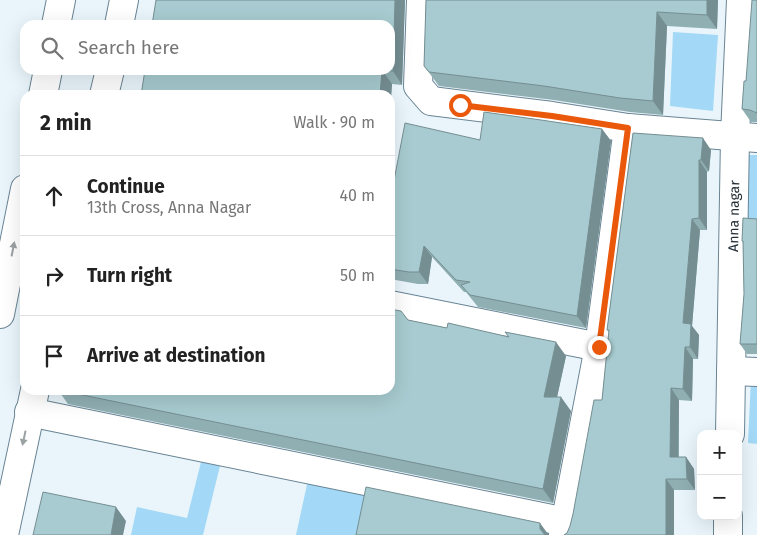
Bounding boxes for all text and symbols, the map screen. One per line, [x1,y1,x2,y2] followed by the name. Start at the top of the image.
[20,20,395,75] search box
[38,34,66,62] icon: search
[78,36,179,59] text: Search here
[449,94,472,117] route start
[40,110,92,136] text: 2 min
[293,113,375,132] text: Walk · 90 m
[87,175,165,198] text: Continue
[725,180,743,252] street label: Anna nagar
[40,182,68,210] icon: ahead
[340,186,375,205] text: 40 m
[87,198,251,217] text: 13th Cross, Anna Nagar
[9,242,17,257] one-way arrow
[40,262,68,290] icon: right
[87,264,172,287] text: Turn right
[340,266,375,285] text: 50 m
[588,336,611,359] route end
[40,342,68,370] icon: arrive
[87,344,266,367] text: Arrive at destination
[20,430,28,445] one-way arrow
[697,430,742,520] map controls
[697,430,742,475] button: +
[697,475,742,520] button: −

